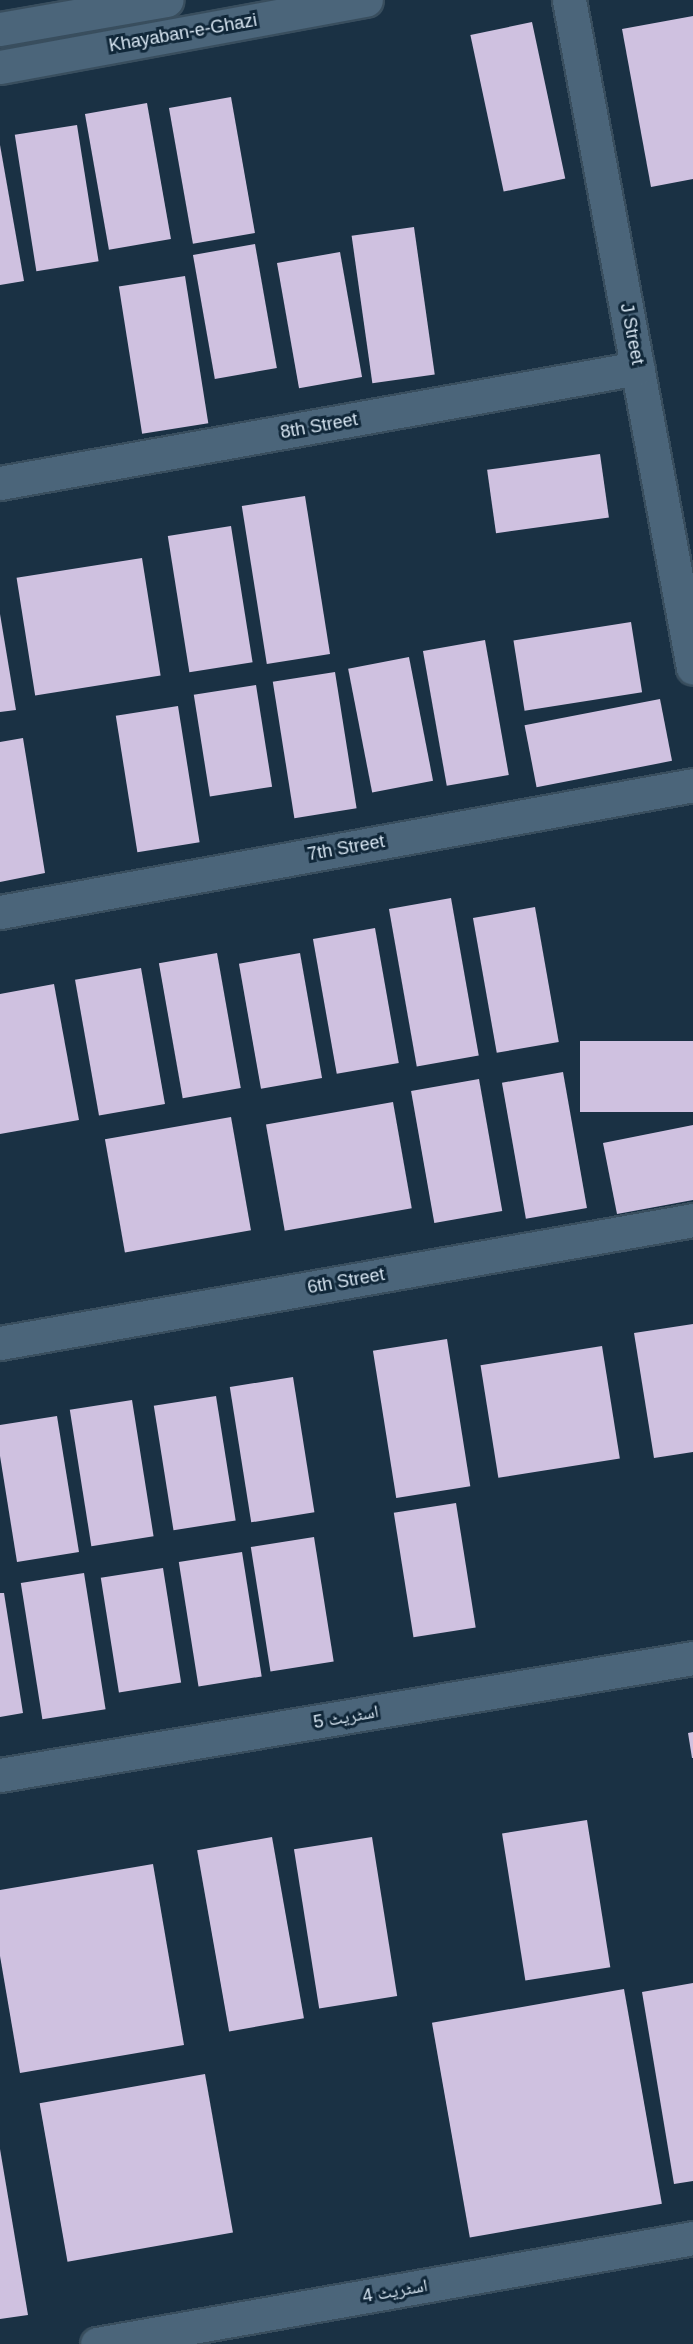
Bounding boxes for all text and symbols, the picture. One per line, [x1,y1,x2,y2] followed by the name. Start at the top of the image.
[107,9,259,57] street label: Khayaban-e-Ghazi
[615,301,649,367] street label: J Street
[279,409,359,443] street label: 8th Street
[306,831,386,865] street label: 7th Street
[306,1264,386,1298] street label: 6th Street
[312,1701,380,1733] street label: اسٹریٹ 5
[361,2275,429,2307] street label: اسٹریٹ 4

